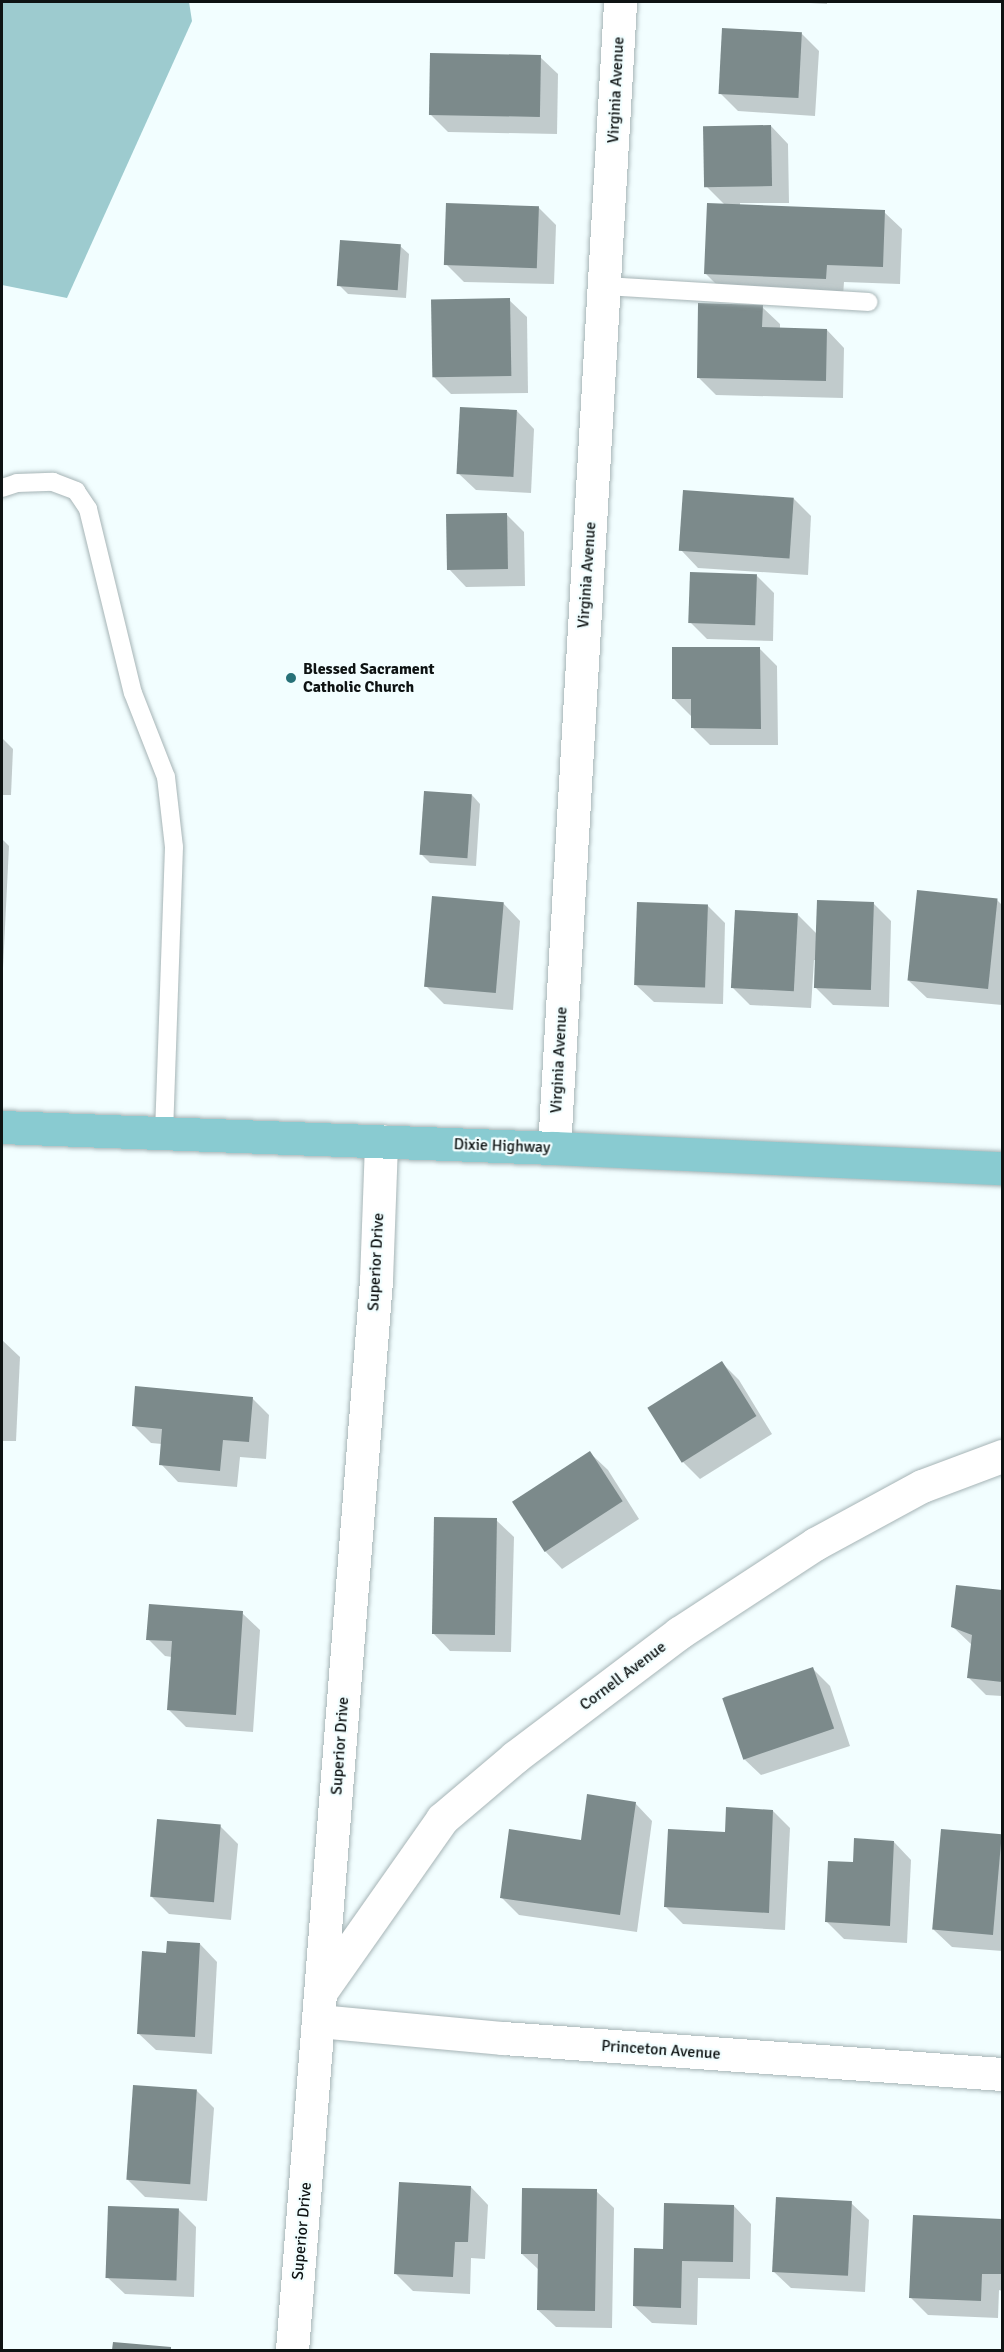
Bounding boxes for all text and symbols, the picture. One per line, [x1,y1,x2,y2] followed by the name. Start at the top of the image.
[604,36,628,144] street label: Virginia Avenue
[574,521,600,629] street label: Virginia Avenue
[303,659,435,697] place label: Blessed Sacrament Catholic Church
[284,671,298,685] marker: Blessed Sacrament Catholic Church
[547,1006,571,1114] street label: Virginia Avenue
[453,1135,551,1157] street label: Dixie Highway
[364,1212,388,1312] street label: Superior Drive
[576,1637,670,1715] street label: Cornell Avenue
[327,1696,353,1796] street label: Superior Drive
[601,2036,721,2064] street label: Princeton Avenue
[288,2181,316,2281] street label: Superior Drive

